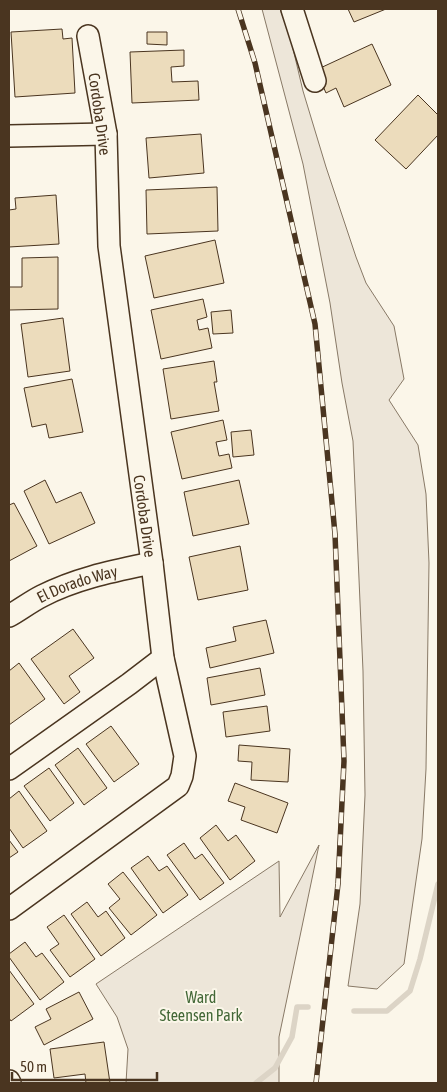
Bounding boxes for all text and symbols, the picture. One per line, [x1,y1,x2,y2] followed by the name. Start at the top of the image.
[85,72,115,156] street label: Cordoba Drive
[130,474,160,558] street label: Cordoba Drive
[34,562,120,606] street label: El Dorado Way
[160,988,242,1024] park label: Ward Steensen Park
[12,1050,158,1082] scale bar
[20,1058,47,1075] text: 50 m

